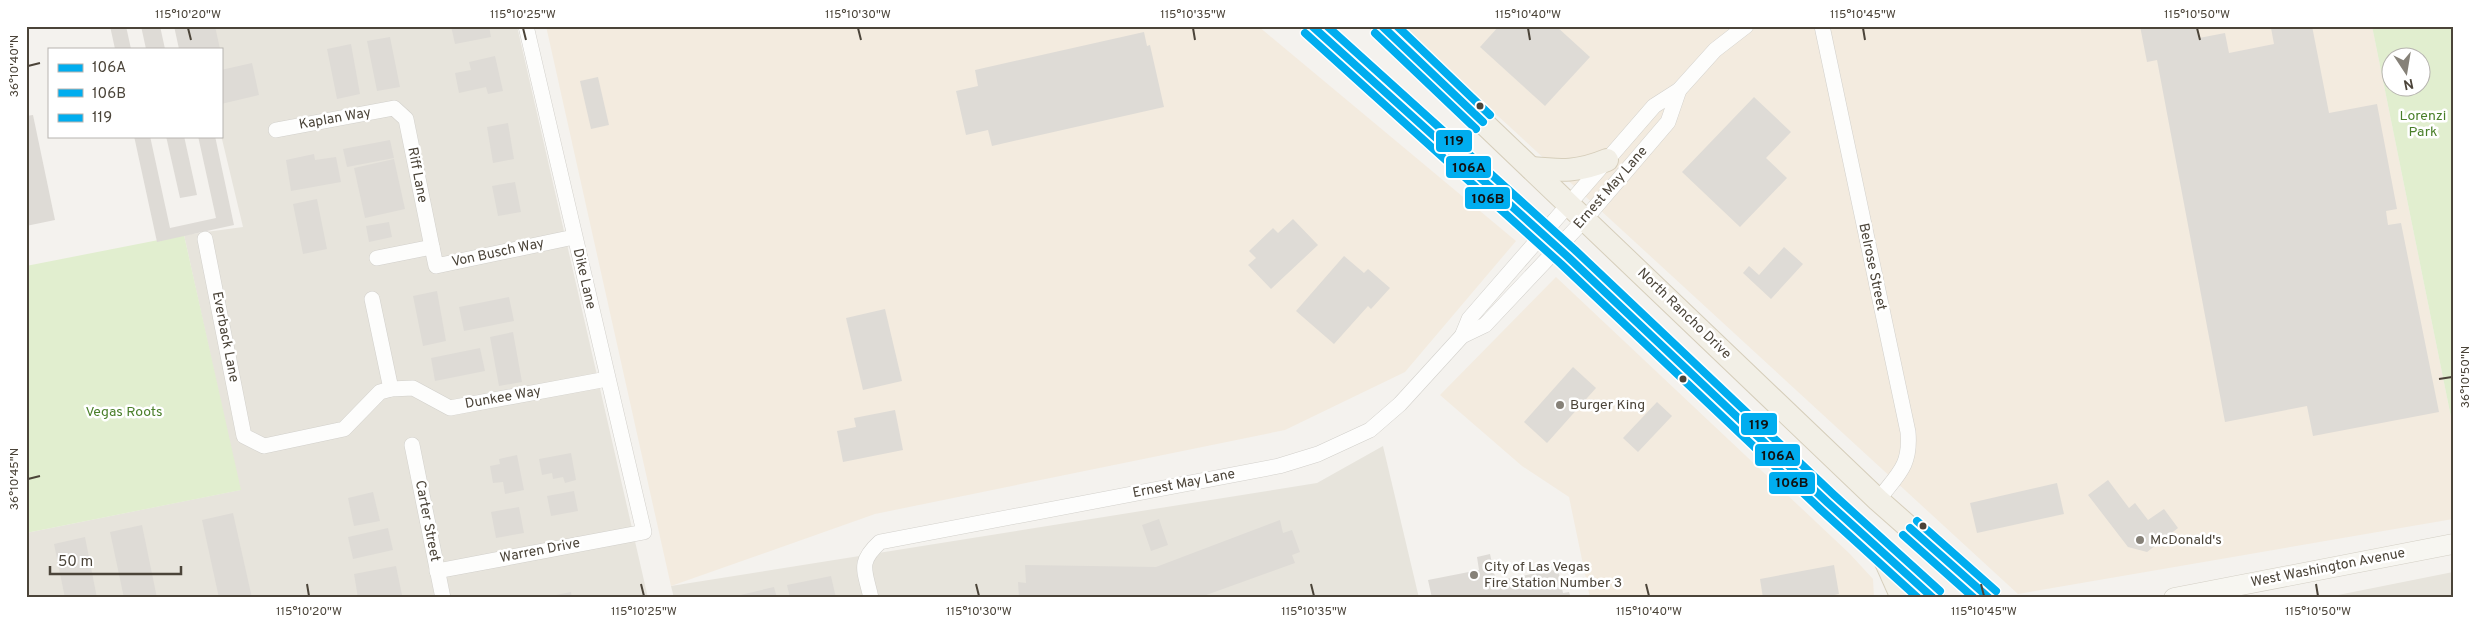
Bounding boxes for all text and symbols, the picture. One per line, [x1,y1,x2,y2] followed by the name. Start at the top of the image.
[155,7,221,23] text: 115°10'20"W
[490,7,556,23] text: 115°10'25"W
[825,7,891,23] text: 115°10'30"W
[1160,7,1226,23] text: 115°10'35"W
[1495,7,1561,23] text: 115°10'40"W
[1830,7,1896,23] text: 115°10'45"W
[2164,7,2230,23] text: 115°10'50"W
[7,35,23,97] text: 36°10'40"N
[48,48,222,138] legend
[2382,48,2432,98] north arrow
[92,59,126,78] text: 106A
[2402,74,2415,93] text: N
[92,85,126,104] text: 106B
[1475,101,1485,111] unlabelled marker
[298,104,372,134] street label: Kaplan Way
[2400,108,2446,141] park label: Lorenzi Park
[92,109,112,128] text: 119
[1435,129,1473,153] line badge: 119
[1444,133,1464,150] text: 119
[1570,143,1652,233] street label: Ernest May Lane
[403,146,431,204] street label: Riff Lane
[1445,155,1492,179] line badge: 106A
[1452,160,1486,177] text: 106A
[1464,186,1511,210] line badge: 106B
[1471,191,1505,208] text: 106B
[1854,222,1890,312] street label: Belrose Street
[450,235,546,271] street label: Von Busch Way
[569,247,599,311] street label: Dike Lane
[1634,265,1734,363] street label: North Rancho Drive
[208,290,242,384] street label: Everback Lane
[2458,346,2474,408] text: 36°10'50"N
[1678,374,1688,384] unlabelled marker
[464,383,542,413] street label: Dunkee Way
[1570,397,1645,414] place label: Burger King
[1554,399,1566,411] marker: Burger King
[85,404,163,421] park label: Vegas Roots
[1740,412,1778,436] line badge: 119
[1749,417,1769,434] text: 119
[1754,443,1801,467] line badge: 106A
[7,448,23,510] text: 36°10'45"N
[1761,448,1795,465] text: 106A
[1131,466,1237,502] street label: Ernest May Lane
[1768,471,1816,495] line badge: 106B
[1775,475,1809,492] text: 106B
[411,479,443,563] street label: Carter Street
[1918,521,1928,531] unlabelled marker
[2150,532,2222,549] place label: McDonald's
[2134,534,2146,546] marker: McDonald's
[498,535,582,567] street label: Warren Drive
[50,544,181,576] scale bar
[2249,545,2407,591] street label: West Washington Avenue
[58,553,93,572] text: 50 m
[1484,559,1622,592] place label: City of Las Vegas Fire Station Number 3
[1468,569,1480,581] marker: City of Las Vegas Fire Station Number 3
[276,604,342,620] text: 115°10'20"W
[611,604,677,620] text: 115°10'25"W
[946,604,1012,620] text: 115°10'30"W
[1281,604,1347,620] text: 115°10'35"W
[1616,604,1682,620] text: 115°10'40"W
[1951,604,2017,620] text: 115°10'45"W
[2285,604,2351,620] text: 115°10'50"W

